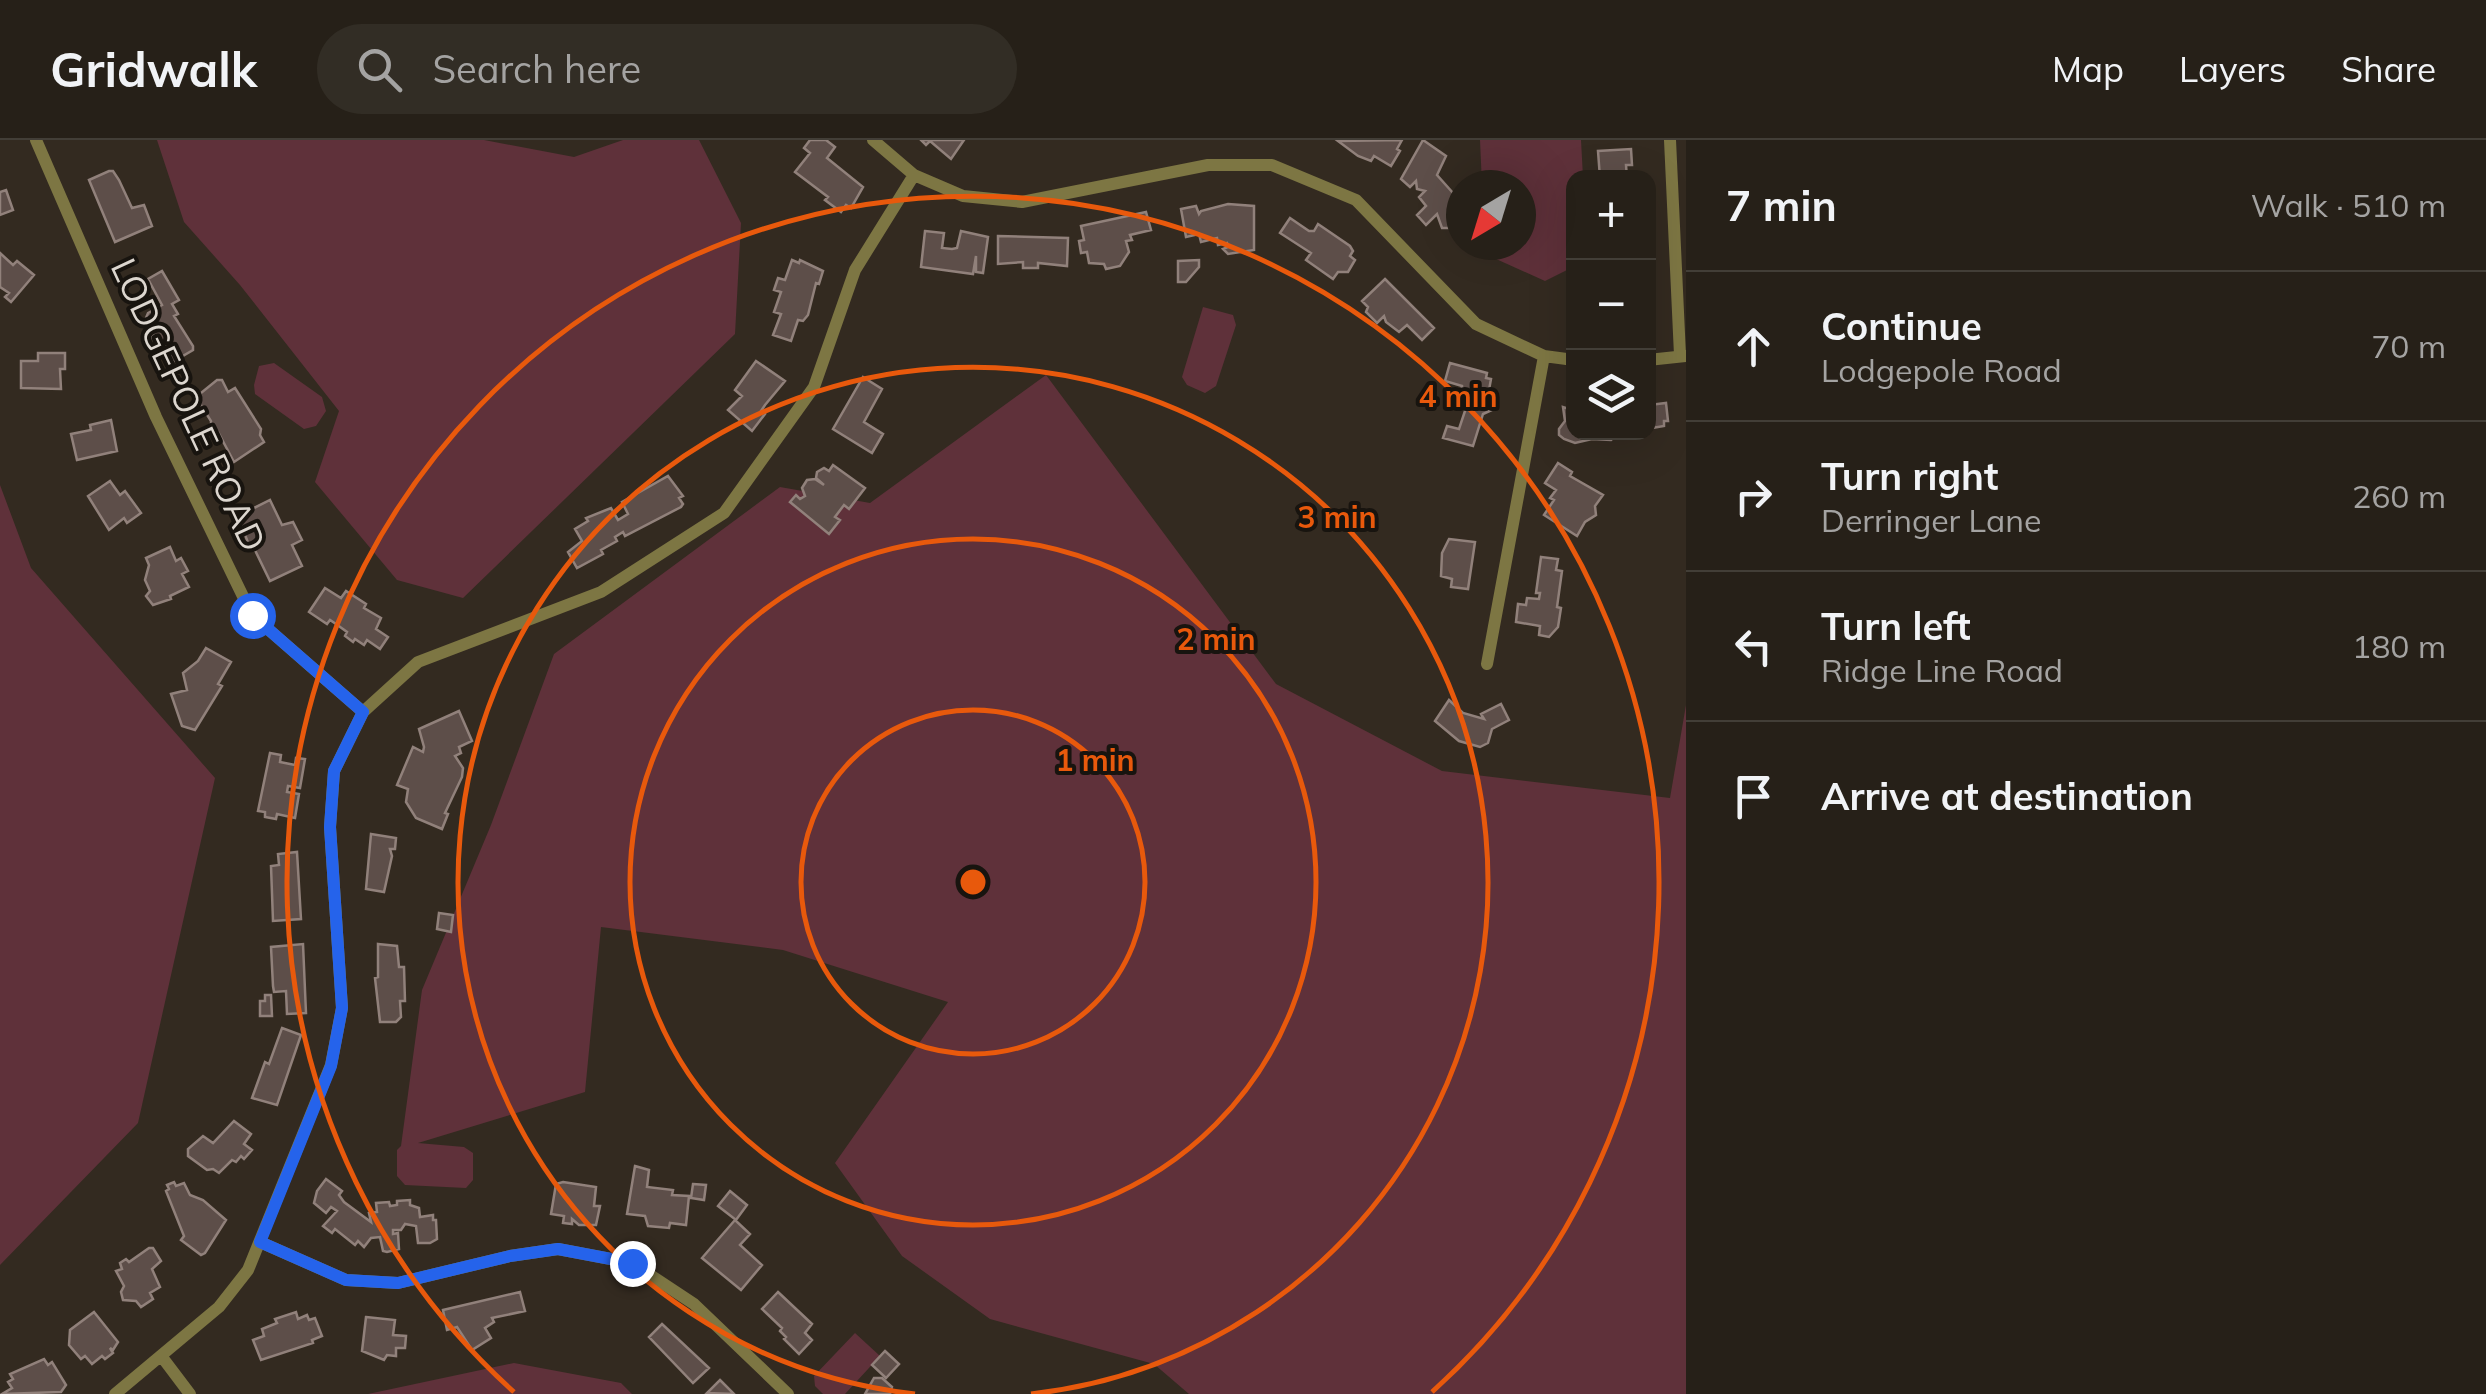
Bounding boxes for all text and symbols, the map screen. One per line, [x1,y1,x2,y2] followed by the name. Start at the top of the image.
[317,24,1017,114] search box
[50,39,257,99] text: Gridwalk
[352,42,407,97] icon: search
[432,45,641,93] text: Search here
[2052,47,2124,91] text: Map
[2179,47,2286,91] text: Layers
[2341,47,2436,91] text: Share
[1446,170,1536,260] north arrow
[1566,170,1656,440] map controls
[1566,170,1656,260] button: +
[1726,179,1837,232] text: 7 min
[2251,185,2446,225] text: Walk · 510 m
[102,251,276,558] street label: LODGEPOLE ROAD
[1566,260,1656,350] button: −
[1821,302,1982,350] text: Continue
[1726,319,1781,374] icon: ahead
[2371,326,2446,366] text: 70 m
[1566,350,1656,440] button: layers
[1821,350,2062,390] text: Lodgepole Road
[1418,377,1498,415] text: 4 min
[1821,452,1998,500] text: Turn right
[1726,469,1781,524] icon: right
[2352,476,2446,516] text: 260 m
[1297,498,1377,536] text: 3 min
[1821,500,2041,540] text: Derringer Lane
[230,593,276,639] route start
[1821,602,1971,650] text: Turn left
[1726,619,1781,674] icon: left
[1176,620,1256,658] text: 2 min
[2352,626,2446,666] text: 180 m
[1821,650,2063,690] text: Ridge Line Road
[1055,741,1135,779] text: 1 min
[1726,769,1781,824] icon: arrive
[1821,772,2193,820] text: Arrive at destination
[955,864,991,900] centre of rings
[610,1241,656,1287] route end

